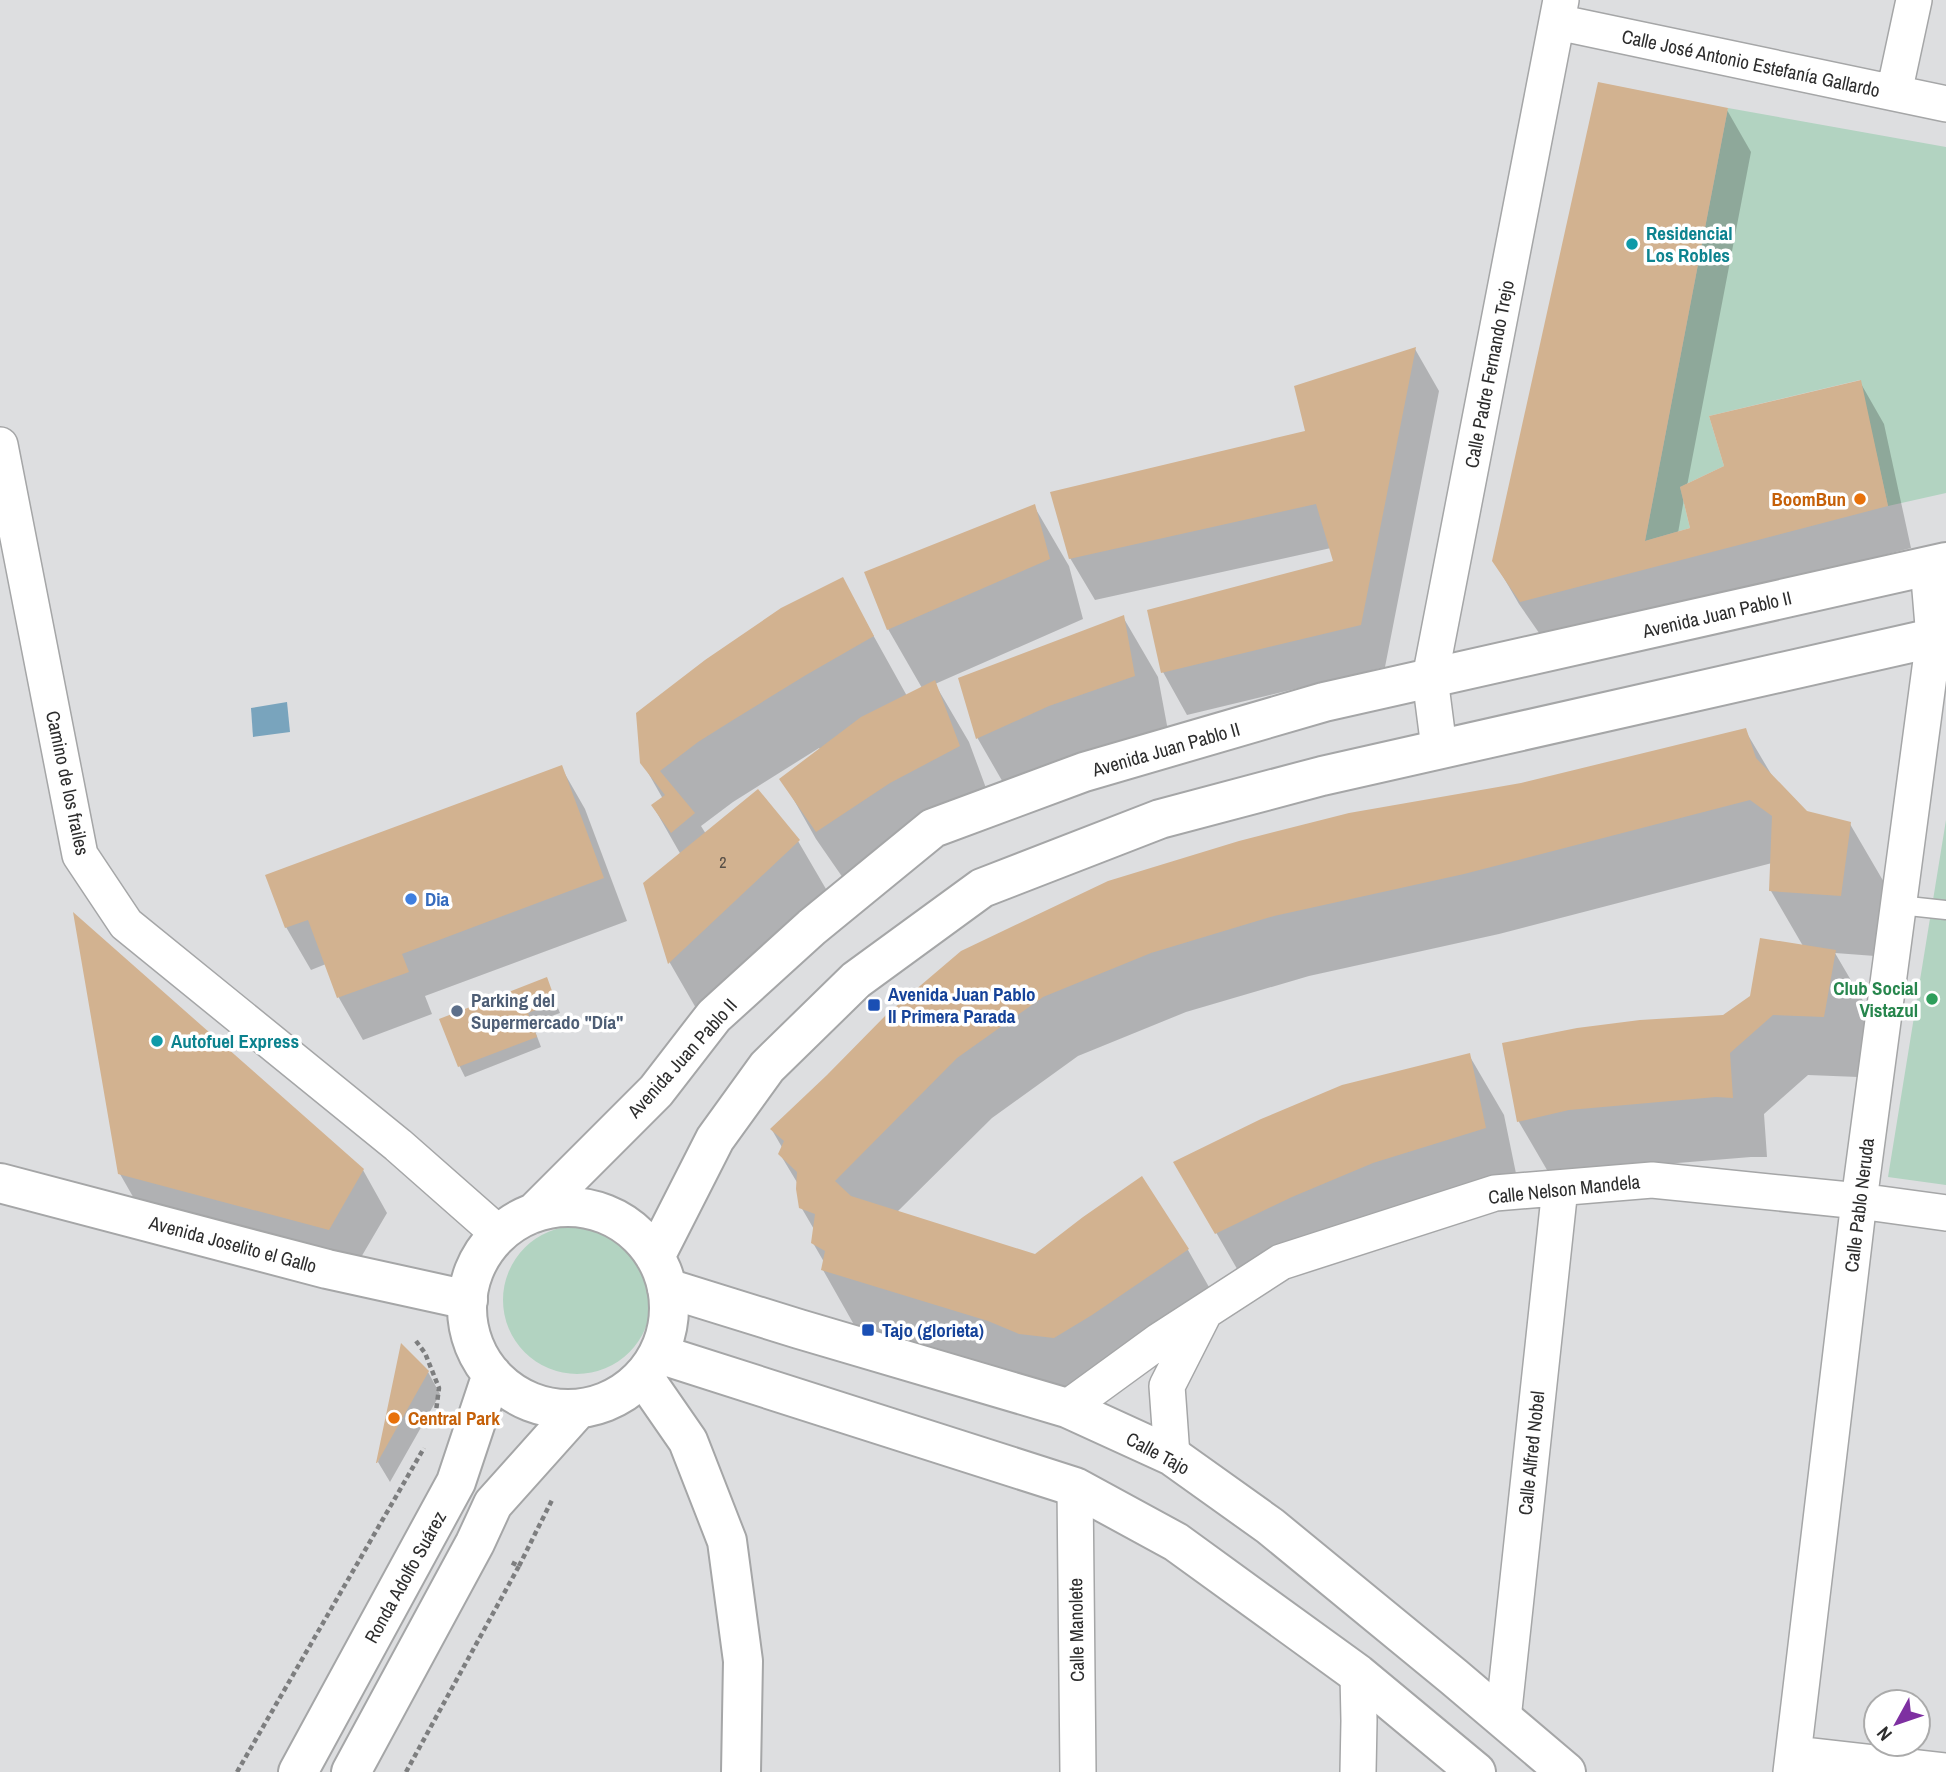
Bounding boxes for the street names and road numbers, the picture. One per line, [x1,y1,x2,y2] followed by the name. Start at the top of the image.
[1620,23,1882,103] street label: Calle José Antonio Estefanía Gallardo
[1458,278,1520,470] street label: Calle Padre Fernando Trejo
[1639,584,1794,644] street label: Avenida Juan Pablo II
[40,708,96,858] street label: Camino de los frailes
[1088,716,1243,783] street label: Avenida Juan Pablo II
[621,993,743,1124] street label: Avenida Juan Pablo II
[1838,1136,1880,1274] street label: Calle Pablo Neruda
[1487,1168,1641,1210] street label: Calle Nelson Mandela
[146,1209,319,1279] street label: Avenida Joselito el Gallo
[1512,1390,1550,1516] street label: Calle Alfred Nobel
[1122,1425,1194,1481] street label: Calle Tajo
[358,1506,452,1648] street label: Ronda Adolfo Suárez
[1062,1578,1090,1682] street label: Calle Manolete

